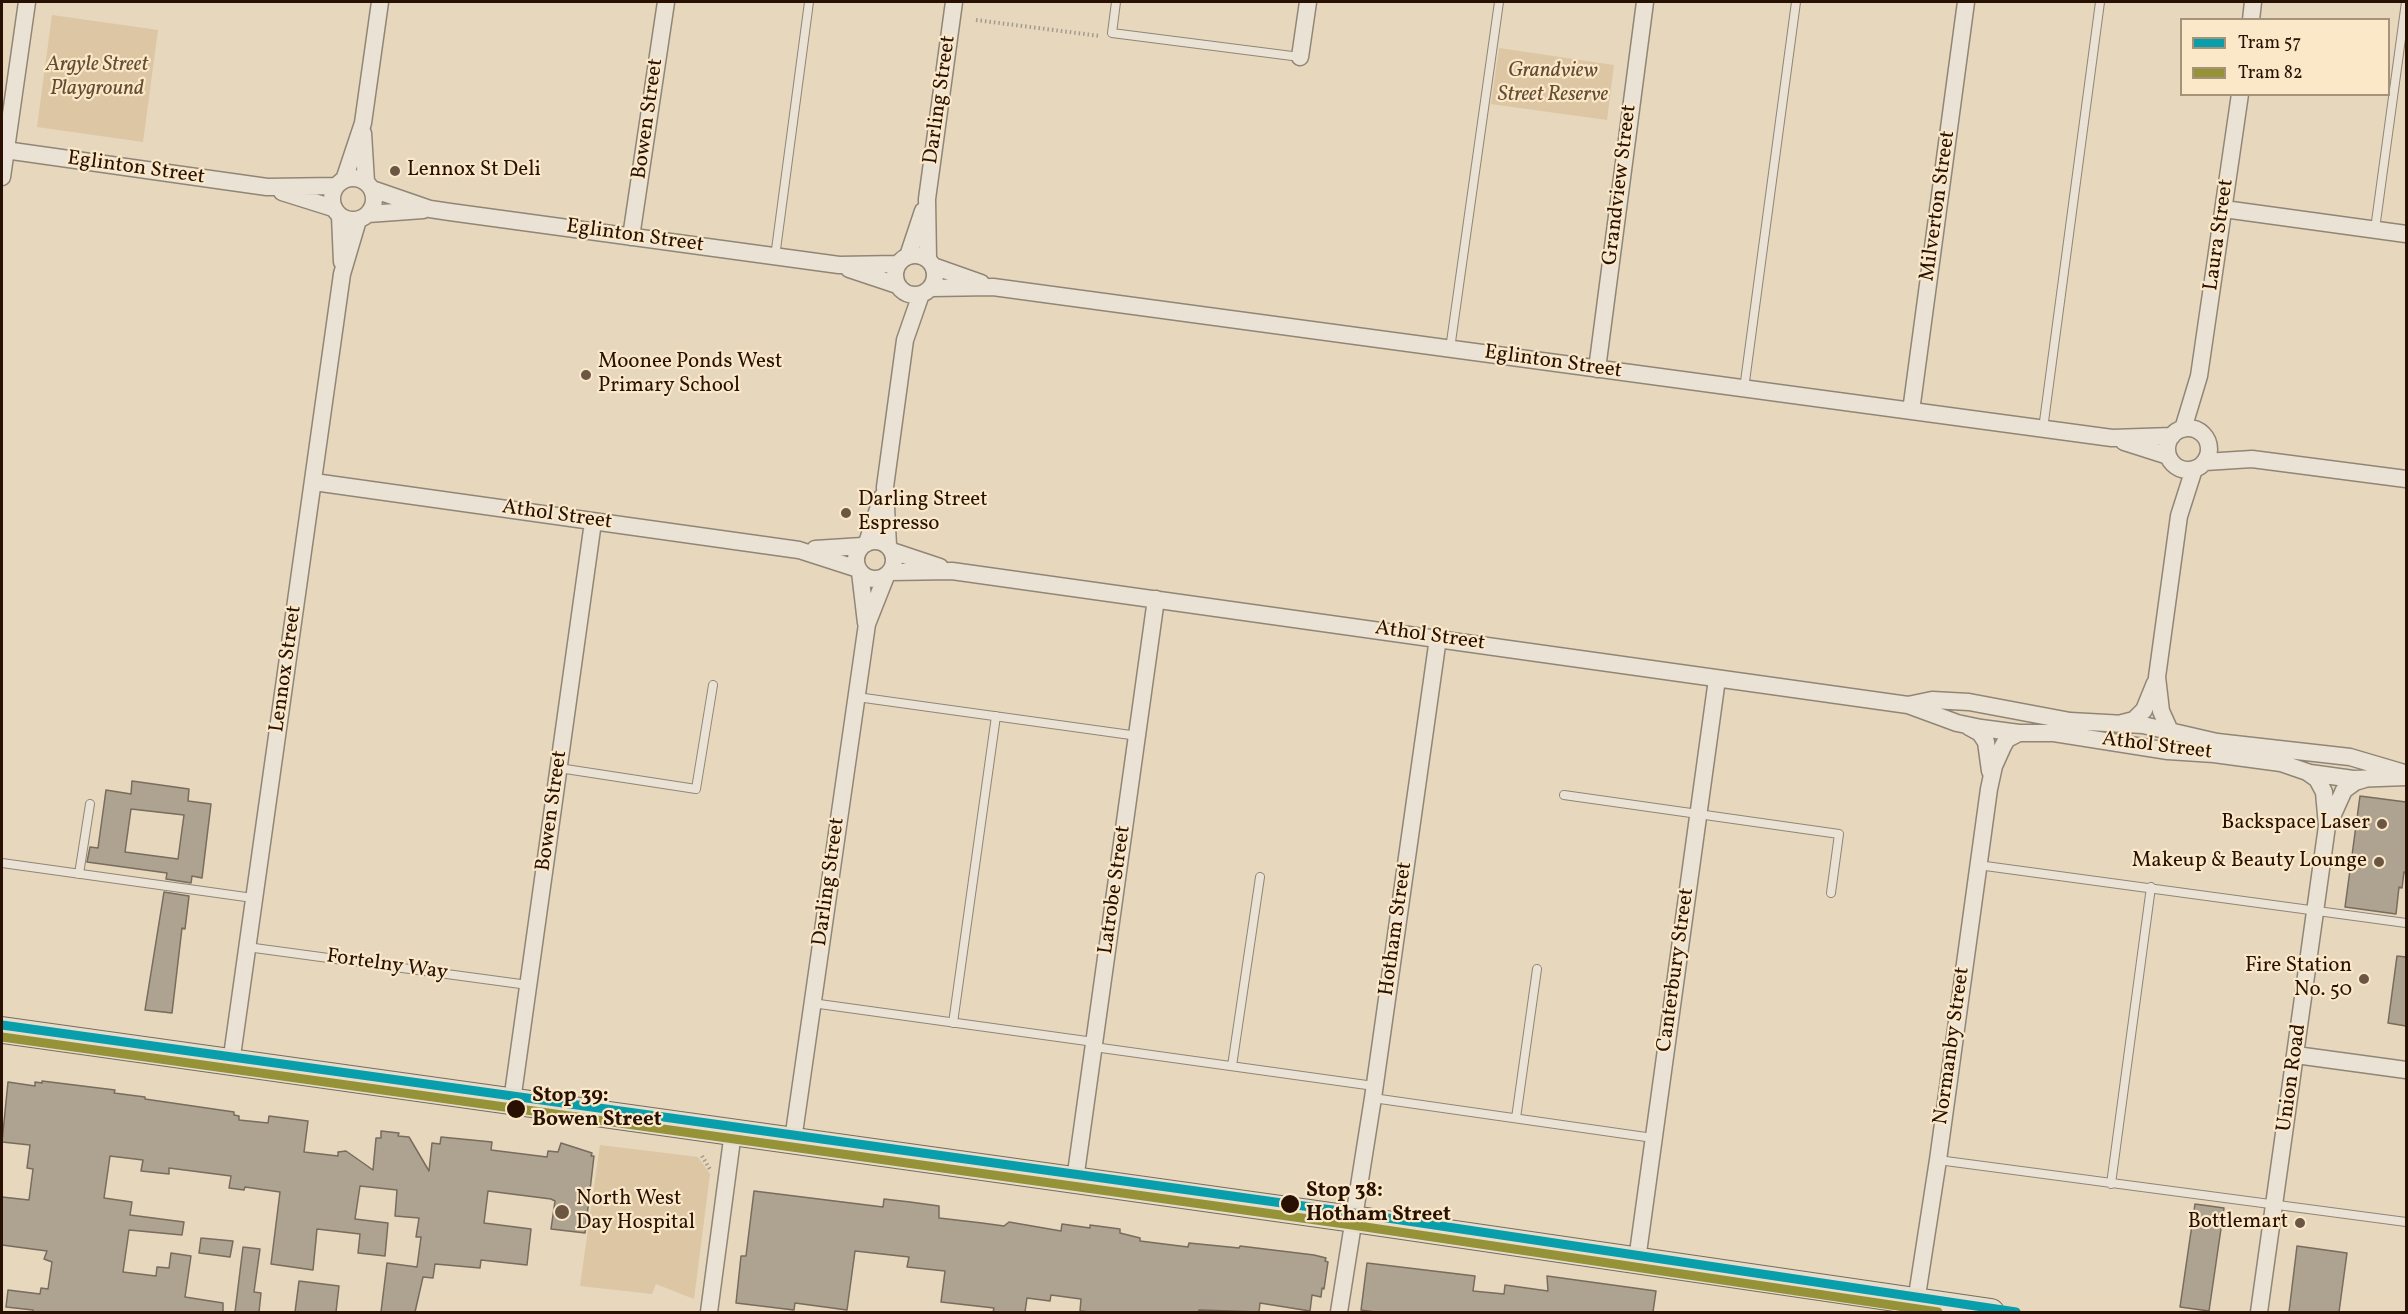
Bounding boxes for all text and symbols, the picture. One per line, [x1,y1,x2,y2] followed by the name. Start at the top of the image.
[2180,18,2390,96] legend
[2238,31,2301,56] text: Tram 57
[919,34,963,166] street label: Darling Street
[46,53,148,103] park label: Argyle Street Playground
[628,57,670,181] street label: Bowen Street
[1498,59,1608,109] park label: Grandview Street Reserve
[2238,61,2303,86] text: Tram 82
[1599,103,1643,267] street label: Grandview Street
[1916,129,1962,283] street label: Milverton Street
[66,147,206,191] street label: Eglinton Street
[407,158,541,184] place label: Lennox St Deli
[388,164,402,178] marker: Lennox St Deli
[2200,178,2240,292] street label: Laura Street
[565,215,705,259] street label: Eglinton Street
[1483,341,1623,385] street label: Eglinton Street
[598,350,782,400] place label: Moonee Ponds West Primary School
[579,368,593,382] marker: Moonee Ponds West Primary School
[858,488,988,538] place label: Darling Street Espresso
[500,496,614,536] street label: Athol Street
[839,506,853,520] marker: Darling Street Espresso
[266,604,308,734] street label: Lennox Street
[1373,617,1487,657] street label: Athol Street
[2100,728,2214,766] street label: Athol Street
[532,749,574,873] street label: Bowen Street
[2221,811,2370,837] place label: Backspace Laser
[808,816,852,948] street label: Darling Street
[2375,817,2389,831] marker: Backspace Laser
[1094,824,1138,956] street label: Latrobe Street
[2132,849,2367,875] place label: Makeup & Beauty Lounge
[2372,855,2386,869] marker: Makeup & Beauty Lounge
[1375,860,1419,998] street label: Hotham Street
[1653,886,1701,1054] street label: Canterbury Street
[325,945,449,987] street label: Fortelny Way
[2245,954,2352,1004] place label: Fire Station No. 50
[1929,966,1977,1126] street label: Normanby Street
[2357,972,2371,986] marker: Fire Station No. 50
[2273,1023,2313,1133] street label: Union Road
[532,1084,662,1134] place label: Stop 39: Bowen Street
[505,1098,527,1120] marker: Stop 39: Bowen Street
[1306,1179,1451,1229] place label: Stop 38: Hotham Street
[576,1187,695,1237] place label: North West Day Hospital
[1279,1193,1301,1215] marker: Stop 38: Hotham Street
[553,1203,571,1221] marker: North West Day Hospital
[2188,1210,2288,1236] place label: Bottlemart
[2293,1216,2307,1230] marker: Bottlemart

